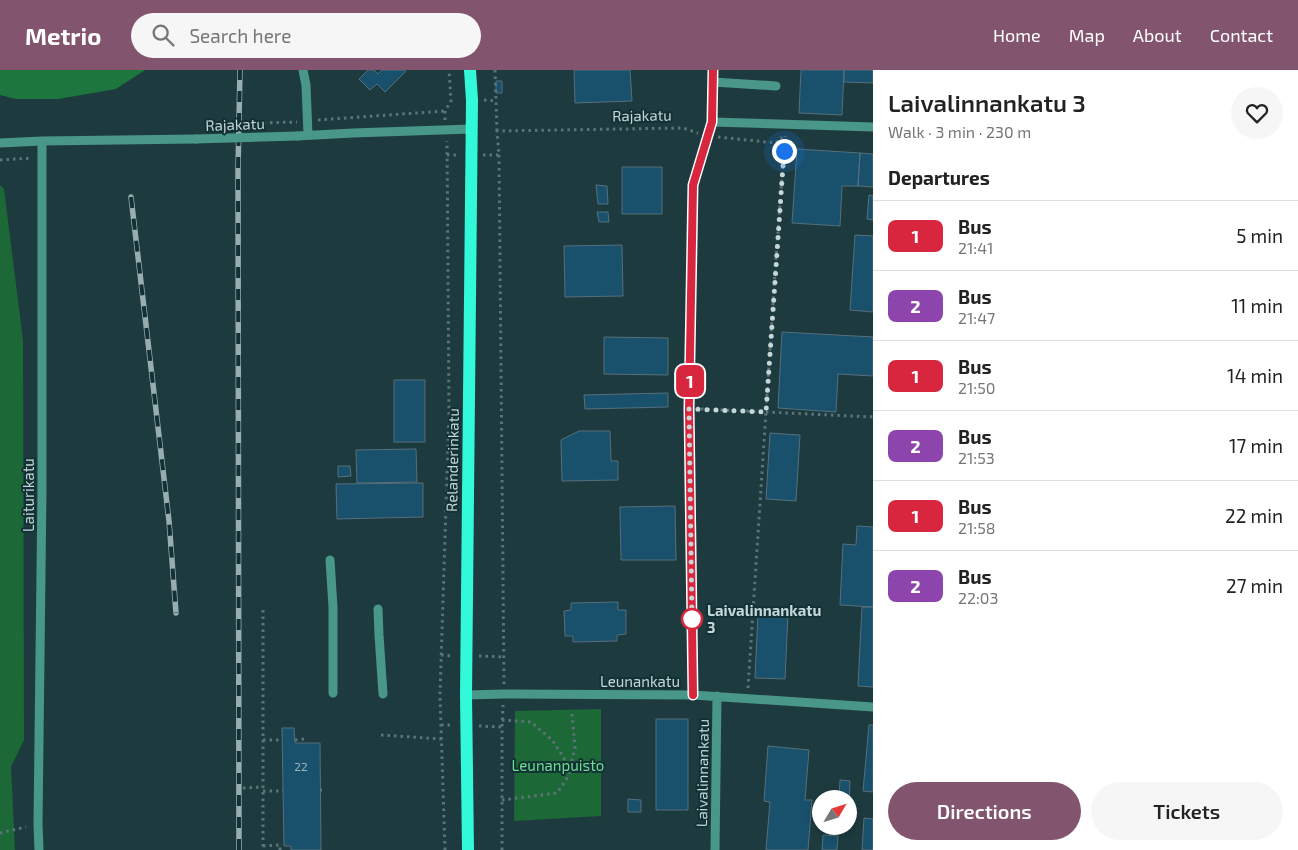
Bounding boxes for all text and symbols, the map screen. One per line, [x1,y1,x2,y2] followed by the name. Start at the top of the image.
[131,13,481,58] search box
[25,21,101,50] text: Metrio
[149,21,177,49] icon: search
[189,24,291,47] text: Search here
[993,24,1041,46] text: Home
[1069,24,1105,46] text: Map
[1133,24,1182,46] text: About
[1210,24,1273,46] text: Contact
[1231,87,1283,139] button: heart
[888,88,1086,117] text: Laivalinnankatu 3
[612,105,672,126] street label: Rajakatu
[205,114,265,135] street label: Rajakatu
[888,122,1031,141] text: Walk · 3 min · 230 m
[772,139,797,164] your location
[888,166,990,189] text: Departures
[958,215,992,238] text: Bus
[1236,224,1283,247] text: 5 min
[912,225,919,247] text: 1
[958,238,993,257] text: 21:41
[958,285,992,308] text: Bus
[1231,294,1283,317] text: 11 min
[910,295,921,317] text: 2
[958,308,995,327] text: 21:47
[958,355,992,378] text: Bus
[1227,364,1283,387] text: 14 min
[674,365,706,397] line badge: 1
[912,365,919,387] text: 1
[686,370,694,392] text: 1
[958,378,995,397] text: 21:50
[442,408,462,512] street label: Relanderinkatu
[958,425,992,448] text: Bus
[1229,434,1283,457] text: 17 min
[910,435,921,457] text: 2
[958,448,995,467] text: 21:53
[19,458,37,532] street label: Laiturikatu
[958,495,992,518] text: Bus
[1225,504,1283,527] text: 22 min
[912,505,919,527] text: 1
[958,518,995,537] text: 21:58
[958,565,992,588] text: Bus
[1226,574,1283,597] text: 27 min
[910,575,921,597] text: 2
[958,588,998,607] text: 22:03
[707,601,821,636] place label: Laivalinnankatu 3
[681,608,703,630] marker: Laivalinnankatu 3
[600,672,680,690] street label: Leunankatu
[692,719,712,827] street label: Laivalinnankatu
[512,756,604,774] park label: Leunanpuisto
[294,759,308,773] house number: 22
[888,782,1081,840] button: Directions
[1091,782,1283,840] button: Tickets
[812,790,858,835] north arrow
[812,790,857,835] map controls

